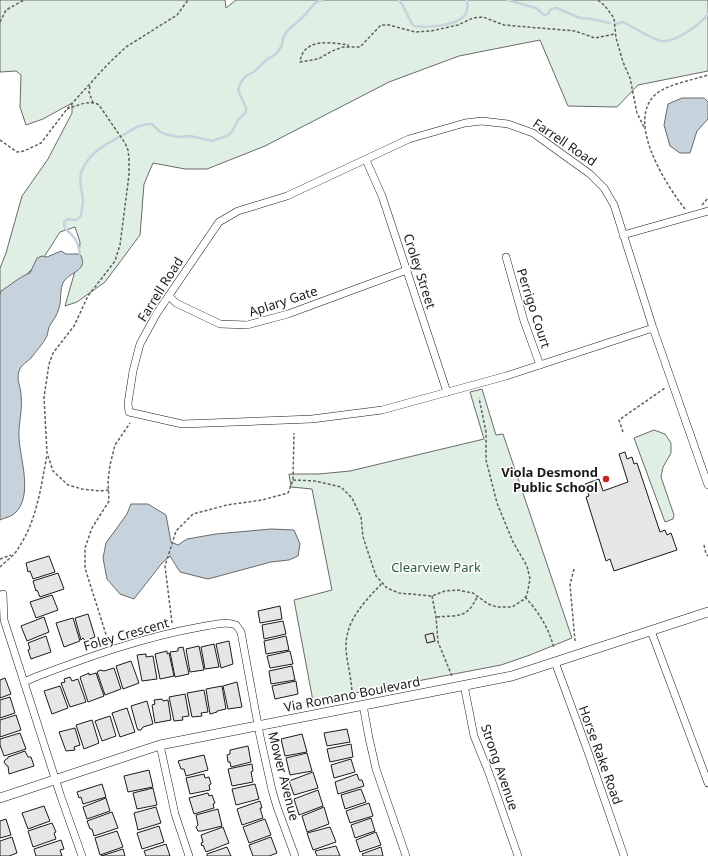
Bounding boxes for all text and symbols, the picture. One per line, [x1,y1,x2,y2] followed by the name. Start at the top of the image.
[530,114,600,170] street label: Farrell Road
[399,231,441,311] street label: Croley Street
[133,253,187,325] street label: Farrell Road
[513,266,555,350] street label: Perrigo Court
[246,281,320,321] street label: Aplary Gate
[501,463,598,496] place label: Viola Desmond Public School
[601,474,611,484] marker: Viola Desmond Public School
[391,558,481,576] park label: Clearview Park
[81,613,171,655] street label: Foley Crescent
[282,672,422,716] street label: Via Romano Boulevard
[575,703,627,807] street label: Horse Rake Road
[477,722,523,812] street label: Strong Avenue
[264,730,304,822] street label: Mower Avenue

